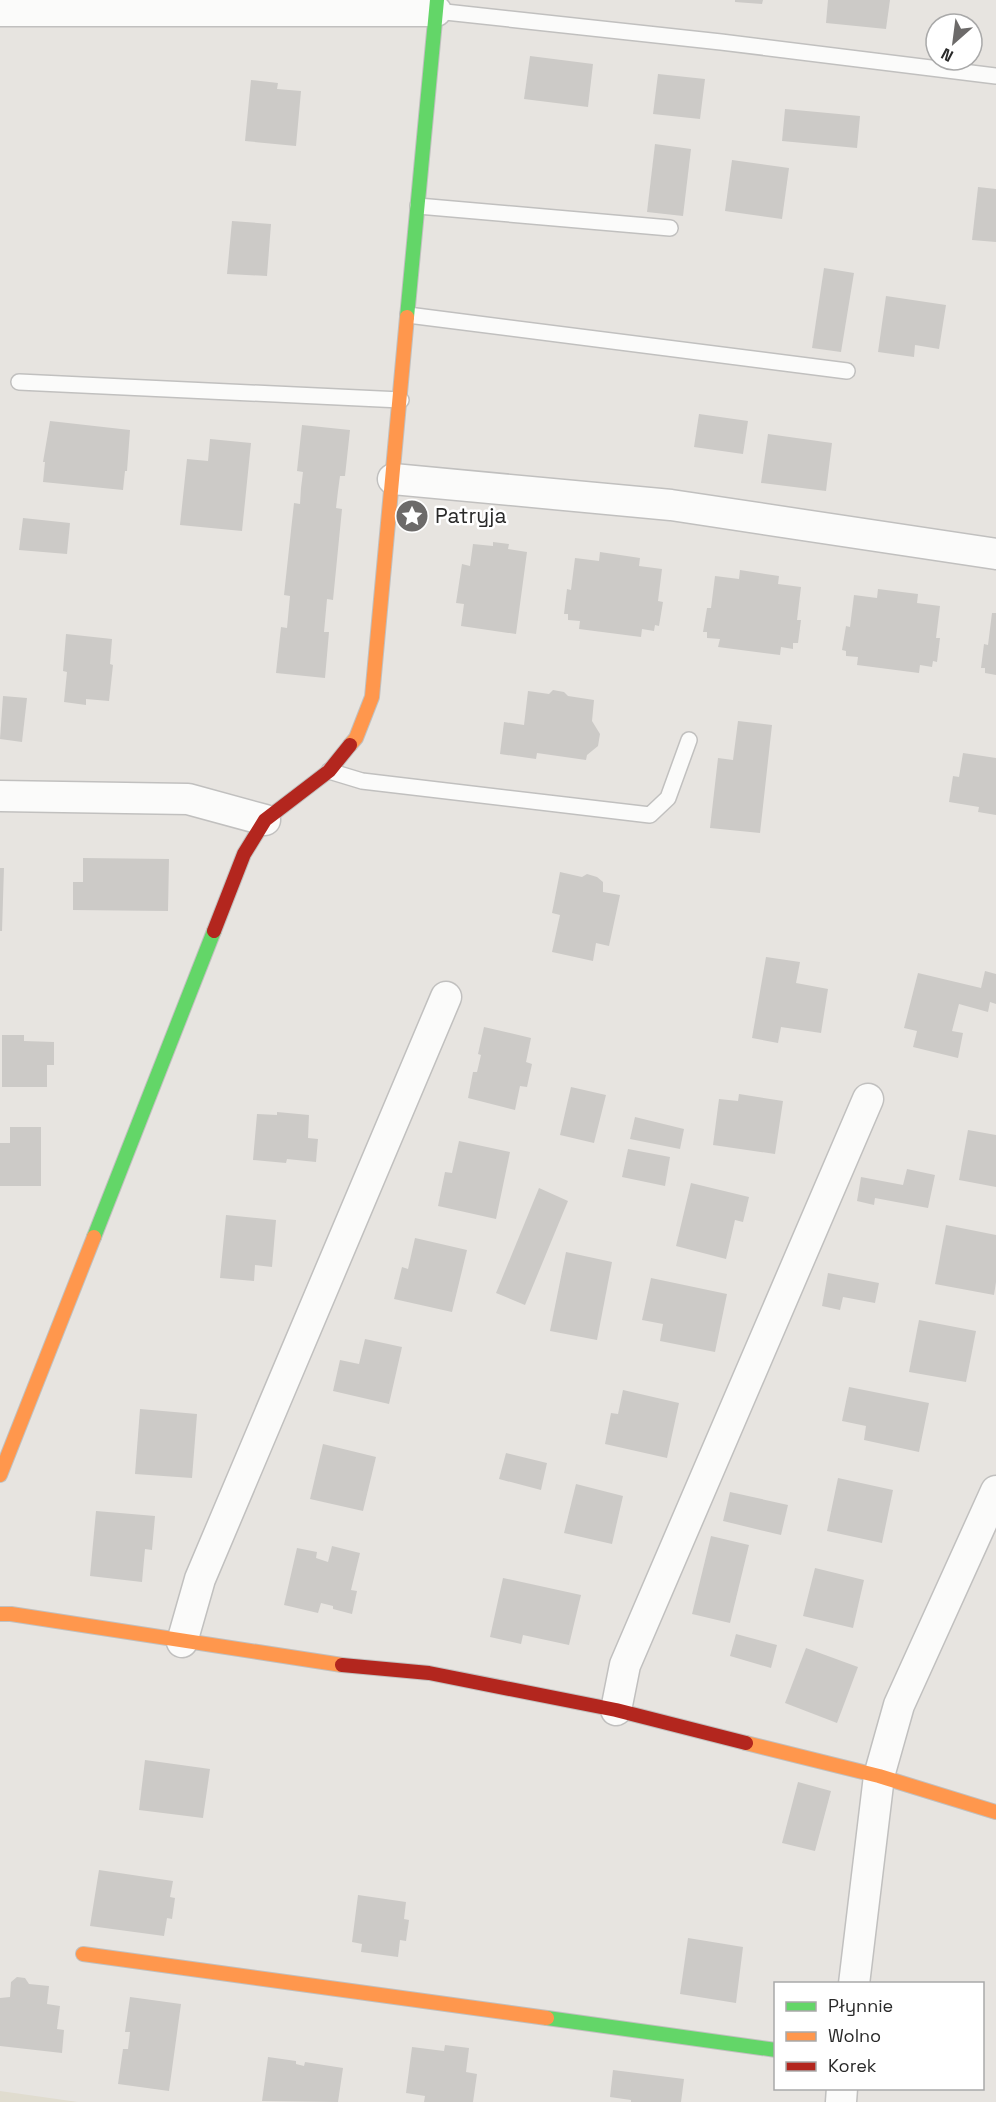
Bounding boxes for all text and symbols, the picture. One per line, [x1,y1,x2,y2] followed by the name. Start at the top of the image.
[924,12,984,72] north arrow
[938,43,957,67] text: N
[394,498,430,534] place icon: Patryja
[435,502,506,529] place label: Patryja
[774,1982,984,2090] legend
[828,1994,893,2017] text: Płynnie
[828,2024,881,2047] text: Wolno
[828,2054,877,2077] text: Korek

